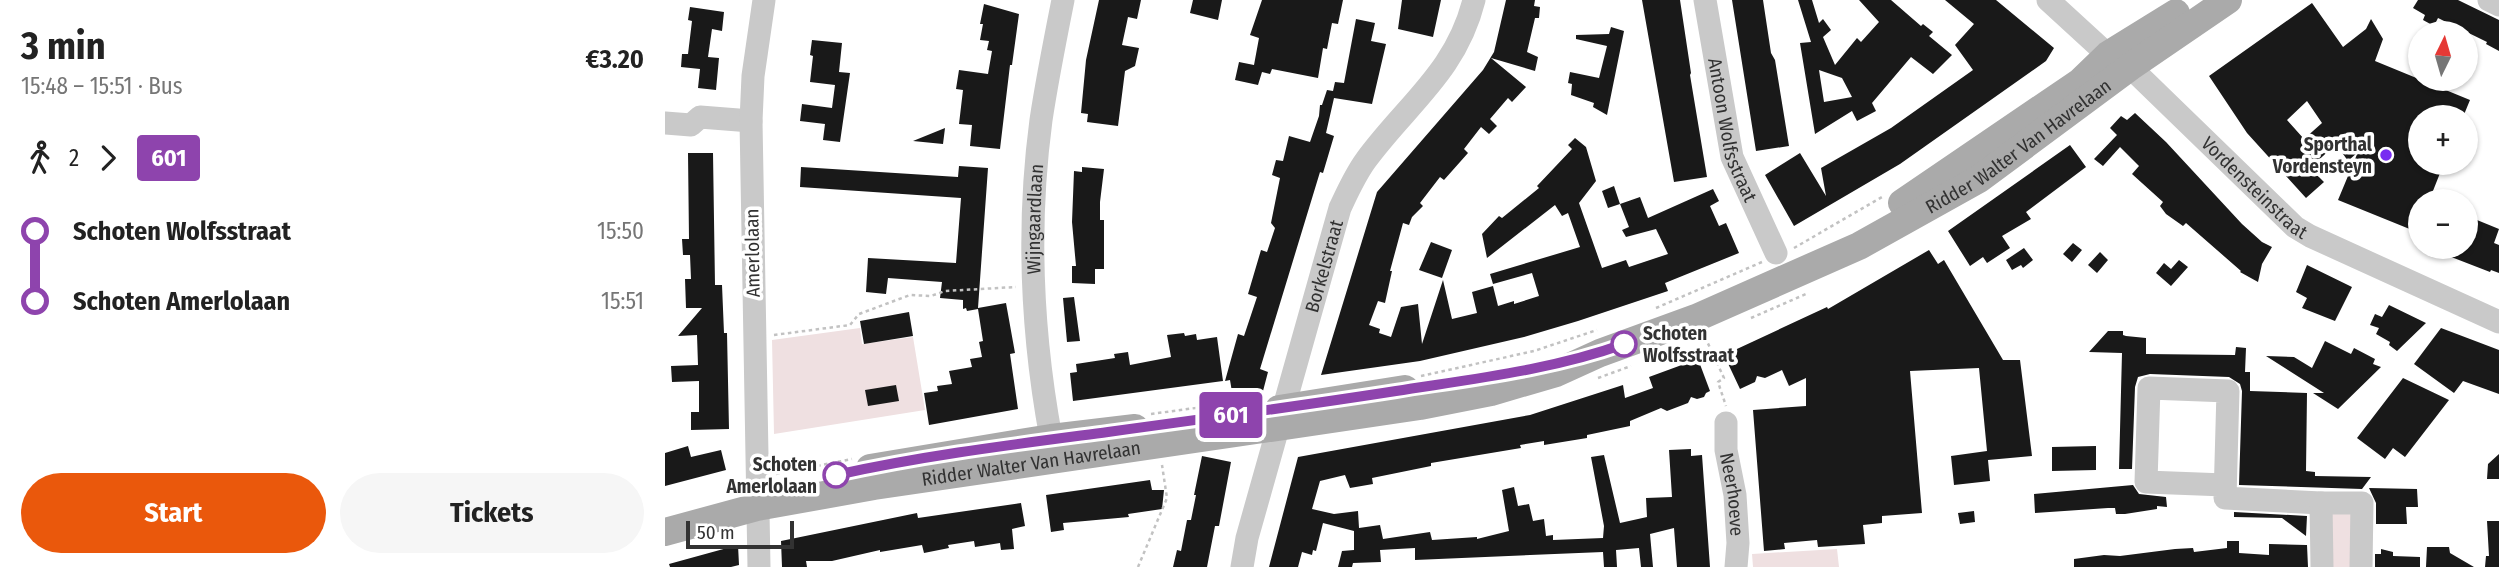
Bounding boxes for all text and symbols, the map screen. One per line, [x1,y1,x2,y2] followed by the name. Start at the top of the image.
[2408,21,2478,91] north arrow
[2408,21,2478,259] map controls
[21,23,106,69] text: 3 min
[586,44,644,75] text: €3.20
[1703,56,1762,206] street label: Antoon Wolfsstraat
[21,72,183,100] text: 15:48 – 15:51 · Bus
[1921,74,2116,219] street label: Ridder Walter Van Havrelaan
[2408,105,2478,175] button: +
[2197,132,2312,244] street label: Vordensteinstraat
[2272,133,2373,178] place label: Sporthal Vordensteyn
[21,139,59,177] icon: walk
[89,139,127,177] icon: forward
[69,144,79,172] text: 2
[151,144,186,172] text: 601
[2378,147,2394,163] marker: Sporthal Vordensteyn
[1022,163,1048,275] street label: Wijngaardlaan
[2408,189,2478,259] button: −
[740,208,765,298] street label: Amerlolaan
[73,216,291,247] text: Schoten Wolfsstraat
[1300,216,1348,315] street label: Borkelstraat
[597,217,644,245] text: 15:50
[73,286,290,317] text: Schoten Amerlolaan
[601,287,644,315] text: 15:51
[1643,322,1734,367] place label: Schoten Wolfsstraat
[1611,331,1637,357] marker: Schoten Wolfsstraat
[1191,392,1271,438] line badge: 601
[1213,401,1249,429] text: 601
[920,436,1142,491] street label: Ridder Walter Van Havrelaan
[1715,451,1749,537] street label: Neerhoeve
[726,453,817,498] place label: Schoten Amerlolaan
[823,462,849,488] marker: Schoten Amerlolaan
[21,473,326,553] button: Start
[340,473,644,553] button: Tickets
[686,518,795,550] scale bar
[697,521,735,544] text: 50 m

